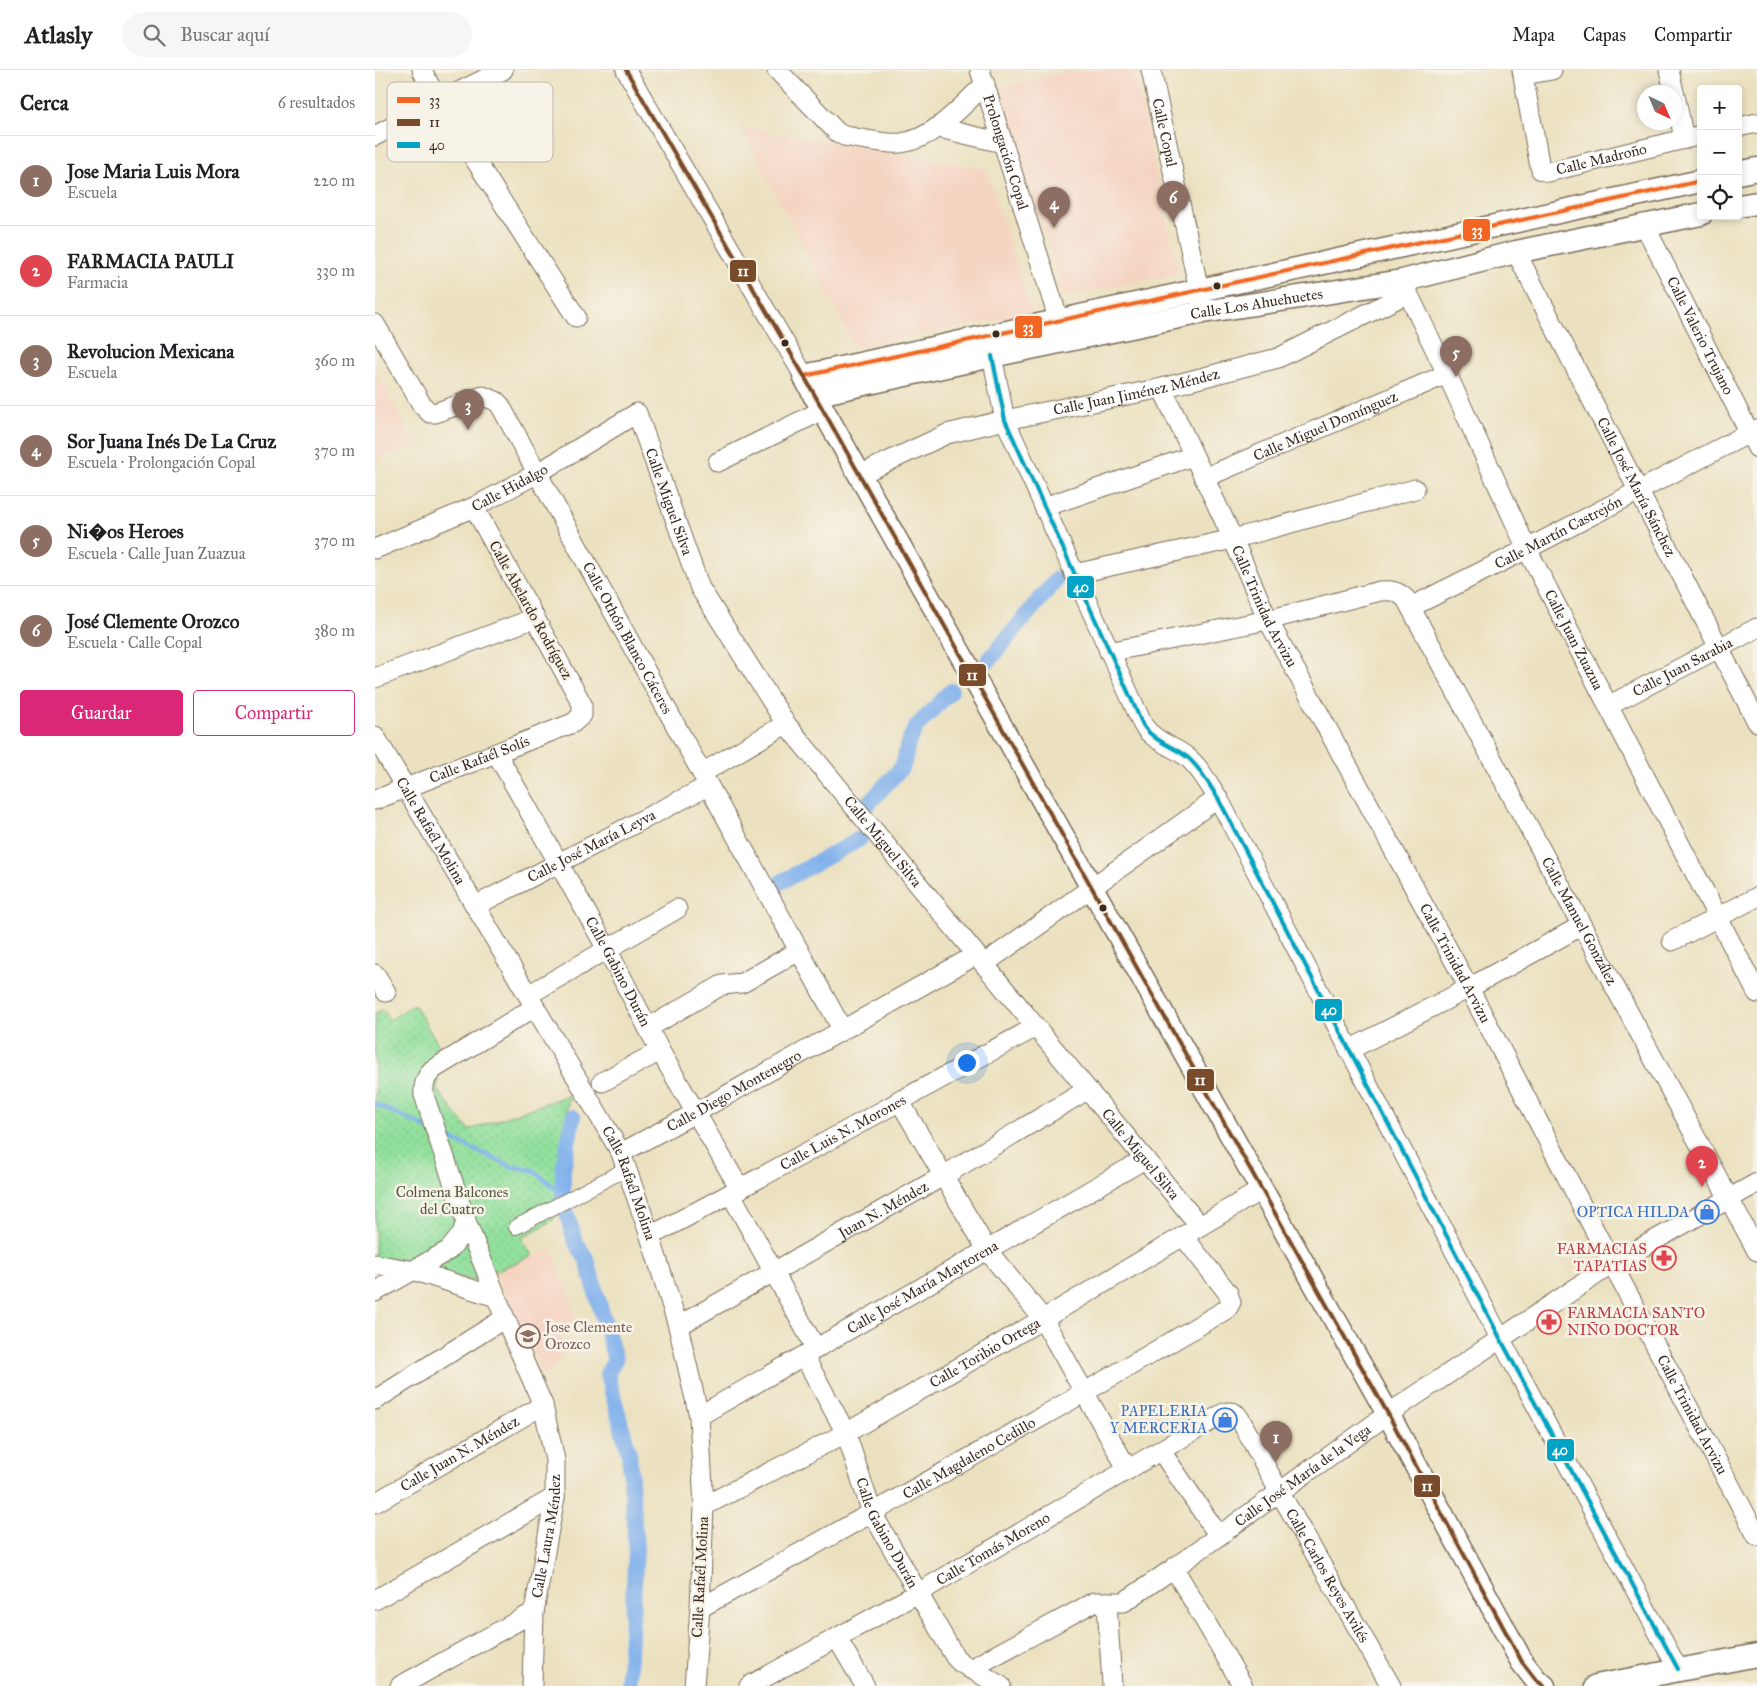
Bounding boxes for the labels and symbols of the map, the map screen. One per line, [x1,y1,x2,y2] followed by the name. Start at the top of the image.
[387,82,553,162] legend
[1637,85,1682,130] north arrow
[429,92,440,109] text: 33
[979,92,1033,213] street label: Prolongación Copal
[1148,96,1181,170] street label: Calle Copal
[429,114,441,131] text: 11
[429,137,445,154] text: 40
[1554,139,1649,179] street label: Calle Madroño
[1157,181,1189,222] pin: 6
[1038,187,1070,228] pin: 4
[1462,218,1491,242] line badge: 33
[1471,222,1483,240] text: 33
[729,259,757,283] line badge: 11
[737,263,749,280] text: 11
[1663,273,1738,398] street label: Calle Valerio Trujano
[1212,281,1222,291] unlabelled marker
[1189,284,1324,323] street label: Calle Los Ahuehuetes
[1014,315,1043,339] line badge: 33
[1022,319,1034,337] text: 33
[991,329,1001,339] unlabelled marker
[1440,336,1472,377] pin: 5
[780,338,790,348] unlabelled marker
[1052,365,1221,419] street label: Calle Juan Jiménez Méndez
[1250,387,1400,465] street label: Calle Miguel Domínguez
[452,389,484,430] pin: 3
[1593,414,1680,560] street label: Calle José María Sánchez
[641,446,697,558] street label: Calle Miguel Silva
[468,460,551,516] street label: Calle Hidalgo
[1491,492,1625,573] street label: Calle Martín Castrejón
[485,537,577,683] street label: Calle Abelardo Rodríguez
[1228,542,1301,670] street label: Calle Trinidad Arvizu
[579,559,676,717] street label: Calle Othón Blanco Cáceres
[1066,575,1095,599] line badge: 40
[1073,579,1089,597] text: 40
[1541,587,1608,694] street label: Calle Juan Zuazua
[1629,633,1736,701] street label: Calle Juan Sarabia
[958,663,987,687] line badge: 11
[966,667,978,684] text: 11
[427,732,532,787] street label: Calle Rafaél Solís
[392,774,470,888] street label: Calle Rafaél Molina
[840,792,926,891] street label: Calle Miguel Silva
[524,805,659,886] street label: Calle José María Leyva
[1538,854,1621,988] street label: Calle Manuel González
[1416,900,1494,1026] street label: Calle Trinidad Arvizu
[1098,903,1108,913] unlabelled marker
[582,913,655,1029] street label: Calle Gabino Durán
[1314,998,1343,1022] line badge: 40
[1321,1002,1337,1020] text: 40
[664,1046,805,1136] street label: Calle Diego Montenegro
[954,1050,980,1076] your location
[1186,1068,1215,1092] line badge: 11
[1194,1072,1206,1089] text: 11
[777,1091,909,1174] street label: Calle Luis N. Morones
[1098,1105,1184,1204] street label: Calle Miguel Silva
[598,1123,660,1243] street label: Calle Rafaél Molina
[1686,1146,1718,1187] pin: 2
[833,1177,932,1244] street label: Juan N. Méndez
[396,1183,508,1218] park label: Colmena Balcones del Cuatro
[1694,1199,1720,1225] shop icon: OPTICA HILDA
[1577,1203,1689,1221] place label: OPTICA HILDA
[844,1236,1002,1338] street label: Calle José María Maytorena
[1557,1240,1647,1275] place label: FARMACIAS TAPATIAS
[1651,1245,1677,1271] pharmacy icon: FARMACIAS TAPATIAS
[1567,1304,1705,1339] place label: FARMACIA SANTO NIÑO DOCTOR
[1536,1309,1562,1335] pharmacy icon: FARMACIA SANTO NIÑO DOCTOR
[926,1313,1044,1392] street label: Calle Toribio Ortega
[543,1318,632,1353] place label: Jose Clemente Orozco
[515,1323,541,1349] school or university icon: Jose Clemente Orozco
[1653,1352,1732,1478] street label: Calle Trinidad Arvizu
[1110,1402,1207,1437] place label: PAPELERIA Y MERCERIA
[1212,1407,1238,1433] shop icon: PAPELERIA Y MERCERIA
[397,1412,522,1495] street label: Calle Juan N. Méndez
[899,1413,1039,1503] street label: Calle Magdaleno Cedillo
[1231,1420,1375,1530] street label: Calle José María de la Vega
[1260,1421,1292,1462] pin: 1
[1546,1438,1575,1462] line badge: 40
[1552,1442,1568,1460] text: 40
[528,1474,564,1599] street label: Calle Laura Méndez
[1413,1474,1441,1498] line badge: 11
[852,1475,922,1591] street label: Calle Gabino Durán
[1421,1478,1433,1495] text: 11
[1282,1505,1373,1646] street label: Calle Carlos Reyes Avilés
[933,1508,1054,1589] street label: Calle Tomás Moreno
[688,1515,712,1638] street label: Calle Rafaél Molina

